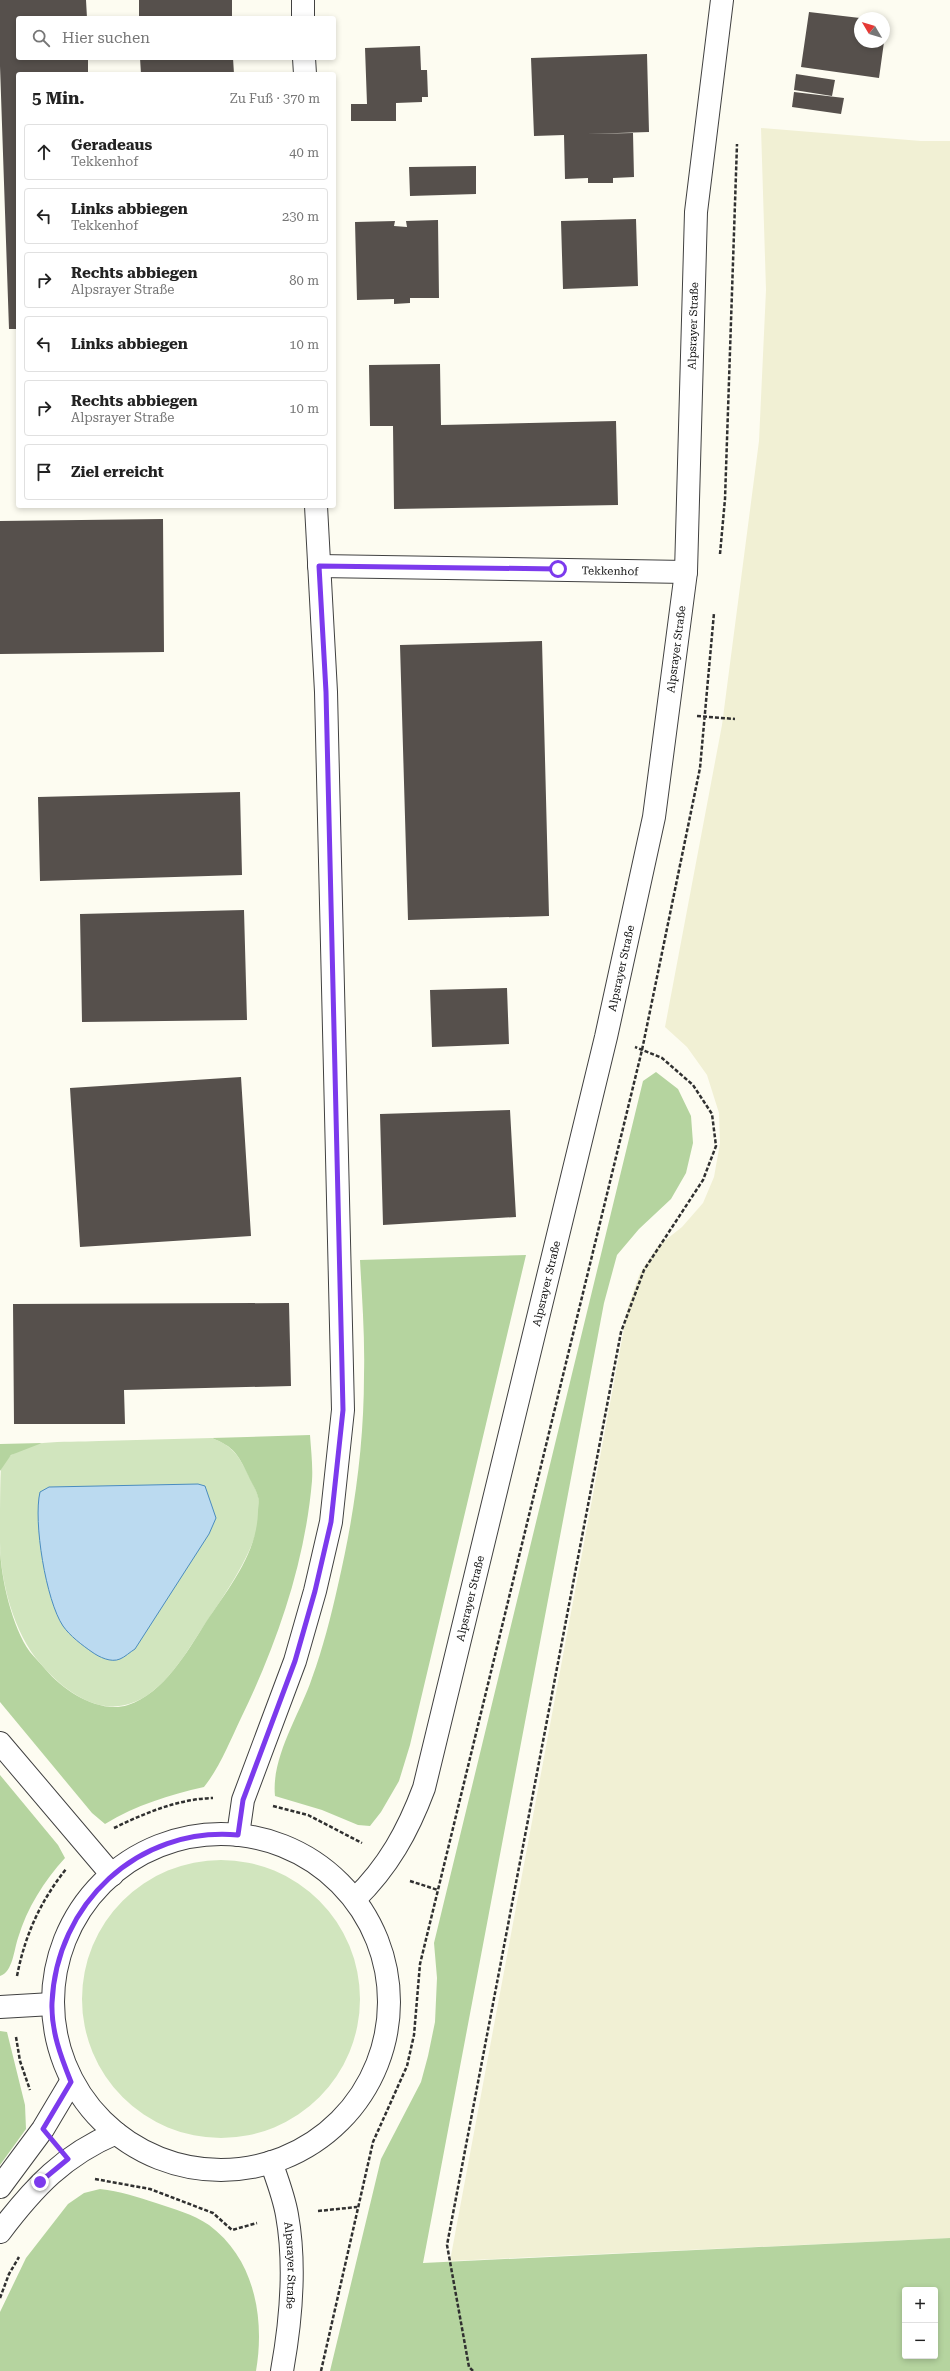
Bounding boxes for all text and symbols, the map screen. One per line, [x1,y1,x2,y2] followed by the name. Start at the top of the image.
[854,12,890,48] north arrow
[16,16,336,60] search box
[30,27,52,49] icon: search
[62,29,150,47] text: Hier suchen
[32,88,85,108] text: 5 Min.
[230,91,320,106] text: Zu Fuß · 370 m
[71,136,152,154] text: Geradeaus
[33,141,55,163] icon: ahead
[289,145,319,160] text: 40 m
[71,154,138,169] text: Tekkenhof
[71,200,188,218] text: Links abbiegen
[33,205,55,227] icon: left
[282,209,319,224] text: 230 m
[71,218,138,233] text: Tekkenhof
[71,264,198,282] text: Rechts abbiegen
[33,269,55,291] icon: right
[289,273,319,288] text: 80 m
[71,282,175,297] text: Alpsrayer Straße
[685,282,701,370] street label: Alpsrayer Straße
[33,333,55,355] icon: left
[71,335,188,353] text: Links abbiegen
[289,337,319,352] text: 10 m
[71,392,198,410] text: Rechts abbiegen
[33,397,55,419] icon: right
[289,401,319,416] text: 10 m
[71,410,175,425] text: Alpsrayer Straße
[33,461,55,483] icon: arrive
[71,463,164,481] text: Ziel erreicht
[549,560,567,578] route start
[581,564,639,578] street label: Tekkenhof
[664,605,688,693] street label: Alpsrayer Straße
[605,924,637,1012] street label: Alpsrayer Straße
[530,1239,563,1328] street label: Alpsrayer Straße
[453,1554,487,1642] street label: Alpsrayer Straße
[31,2173,49,2191] route end
[282,2221,298,2310] street label: Alpsrayer Straße
[902,2287,938,2359] map controls
[902,2287,938,2323] button: +
[902,2323,938,2359] button: −

